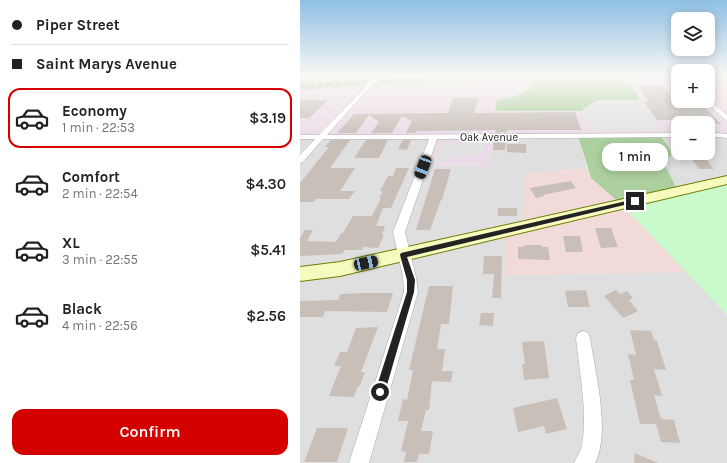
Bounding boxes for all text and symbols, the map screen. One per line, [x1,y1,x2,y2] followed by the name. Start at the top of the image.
[671,12,715,160] map controls
[671,12,715,56] button: layers
[36,16,120,34] text: Piper Street
[36,55,177,73] text: Saint Marys Avenue
[671,64,715,108] button: +
[14,100,50,136] icon: car
[62,102,127,120] text: Economy
[249,109,286,127] text: $3.19
[671,116,715,160] button: −
[62,120,135,135] text: 1 min · 22:53
[460,131,518,144] street label: Oak Avenue
[602,143,668,171] callout: 1 min
[619,149,651,164] text: 1 min
[413,154,433,180] car
[14,166,50,202] icon: car
[62,168,120,186] text: Comfort
[246,175,286,193] text: $4.30
[62,186,138,201] text: 2 min · 22:54
[626,192,644,210] route end
[14,232,50,268] icon: car
[62,234,80,252] text: XL
[250,241,286,259] text: $5.41
[62,252,138,267] text: 3 min · 22:55
[353,255,379,271] car
[14,298,50,334] icon: car
[62,300,102,318] text: Black
[246,307,286,325] text: $2.56
[62,318,138,333] text: 4 min · 22:56
[371,383,389,401] route start
[12,409,288,455] button: Confirm

